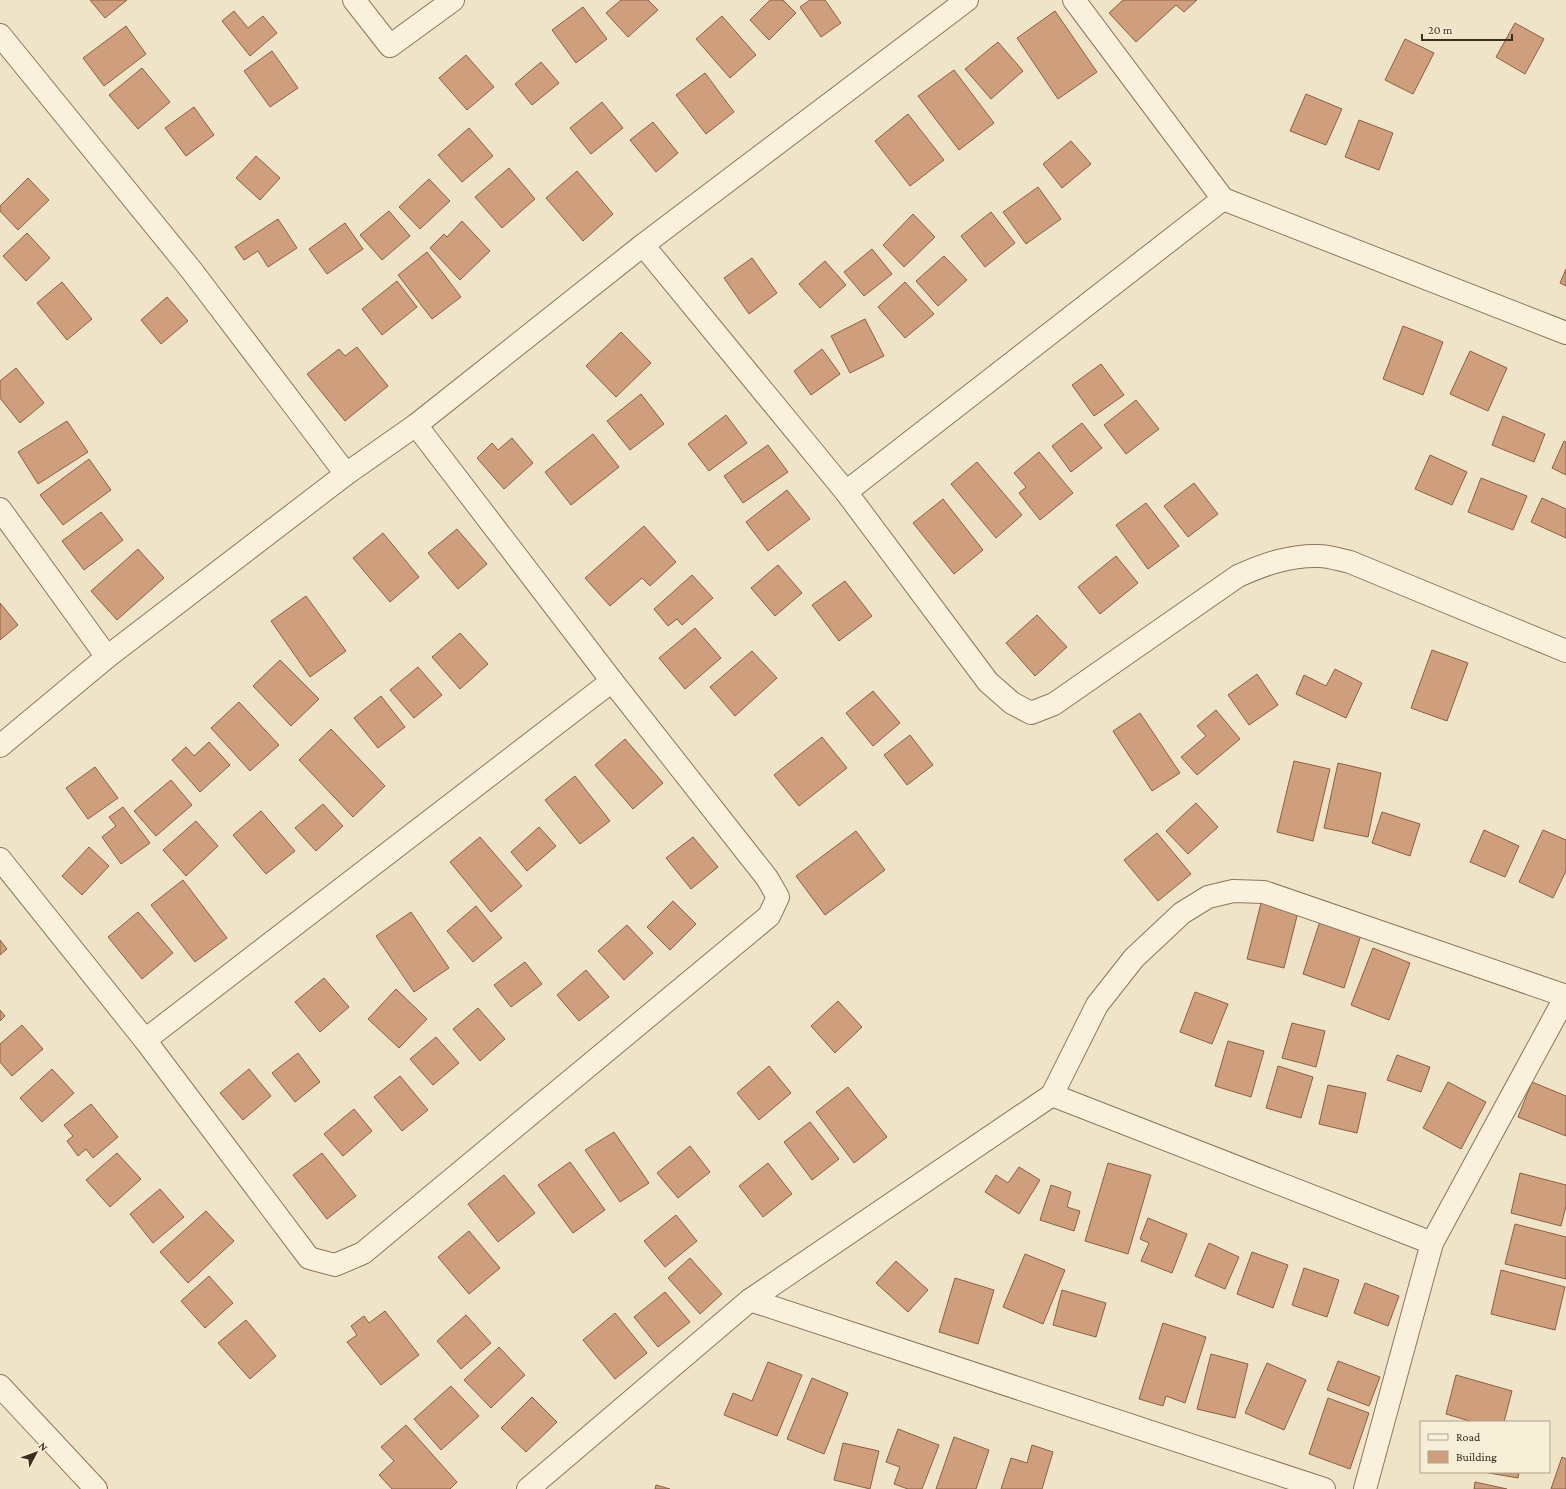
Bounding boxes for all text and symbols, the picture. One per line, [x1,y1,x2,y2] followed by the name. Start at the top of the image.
[1422,16,1512,42] scale bar
[1428,23,1453,37] text: 20 m
[1420,1421,1550,1473] legend
[1456,1430,1481,1444] text: Road
[16,1433,56,1473] north arrow
[37,1440,51,1454] text: N
[1456,1450,1497,1464] text: Building

